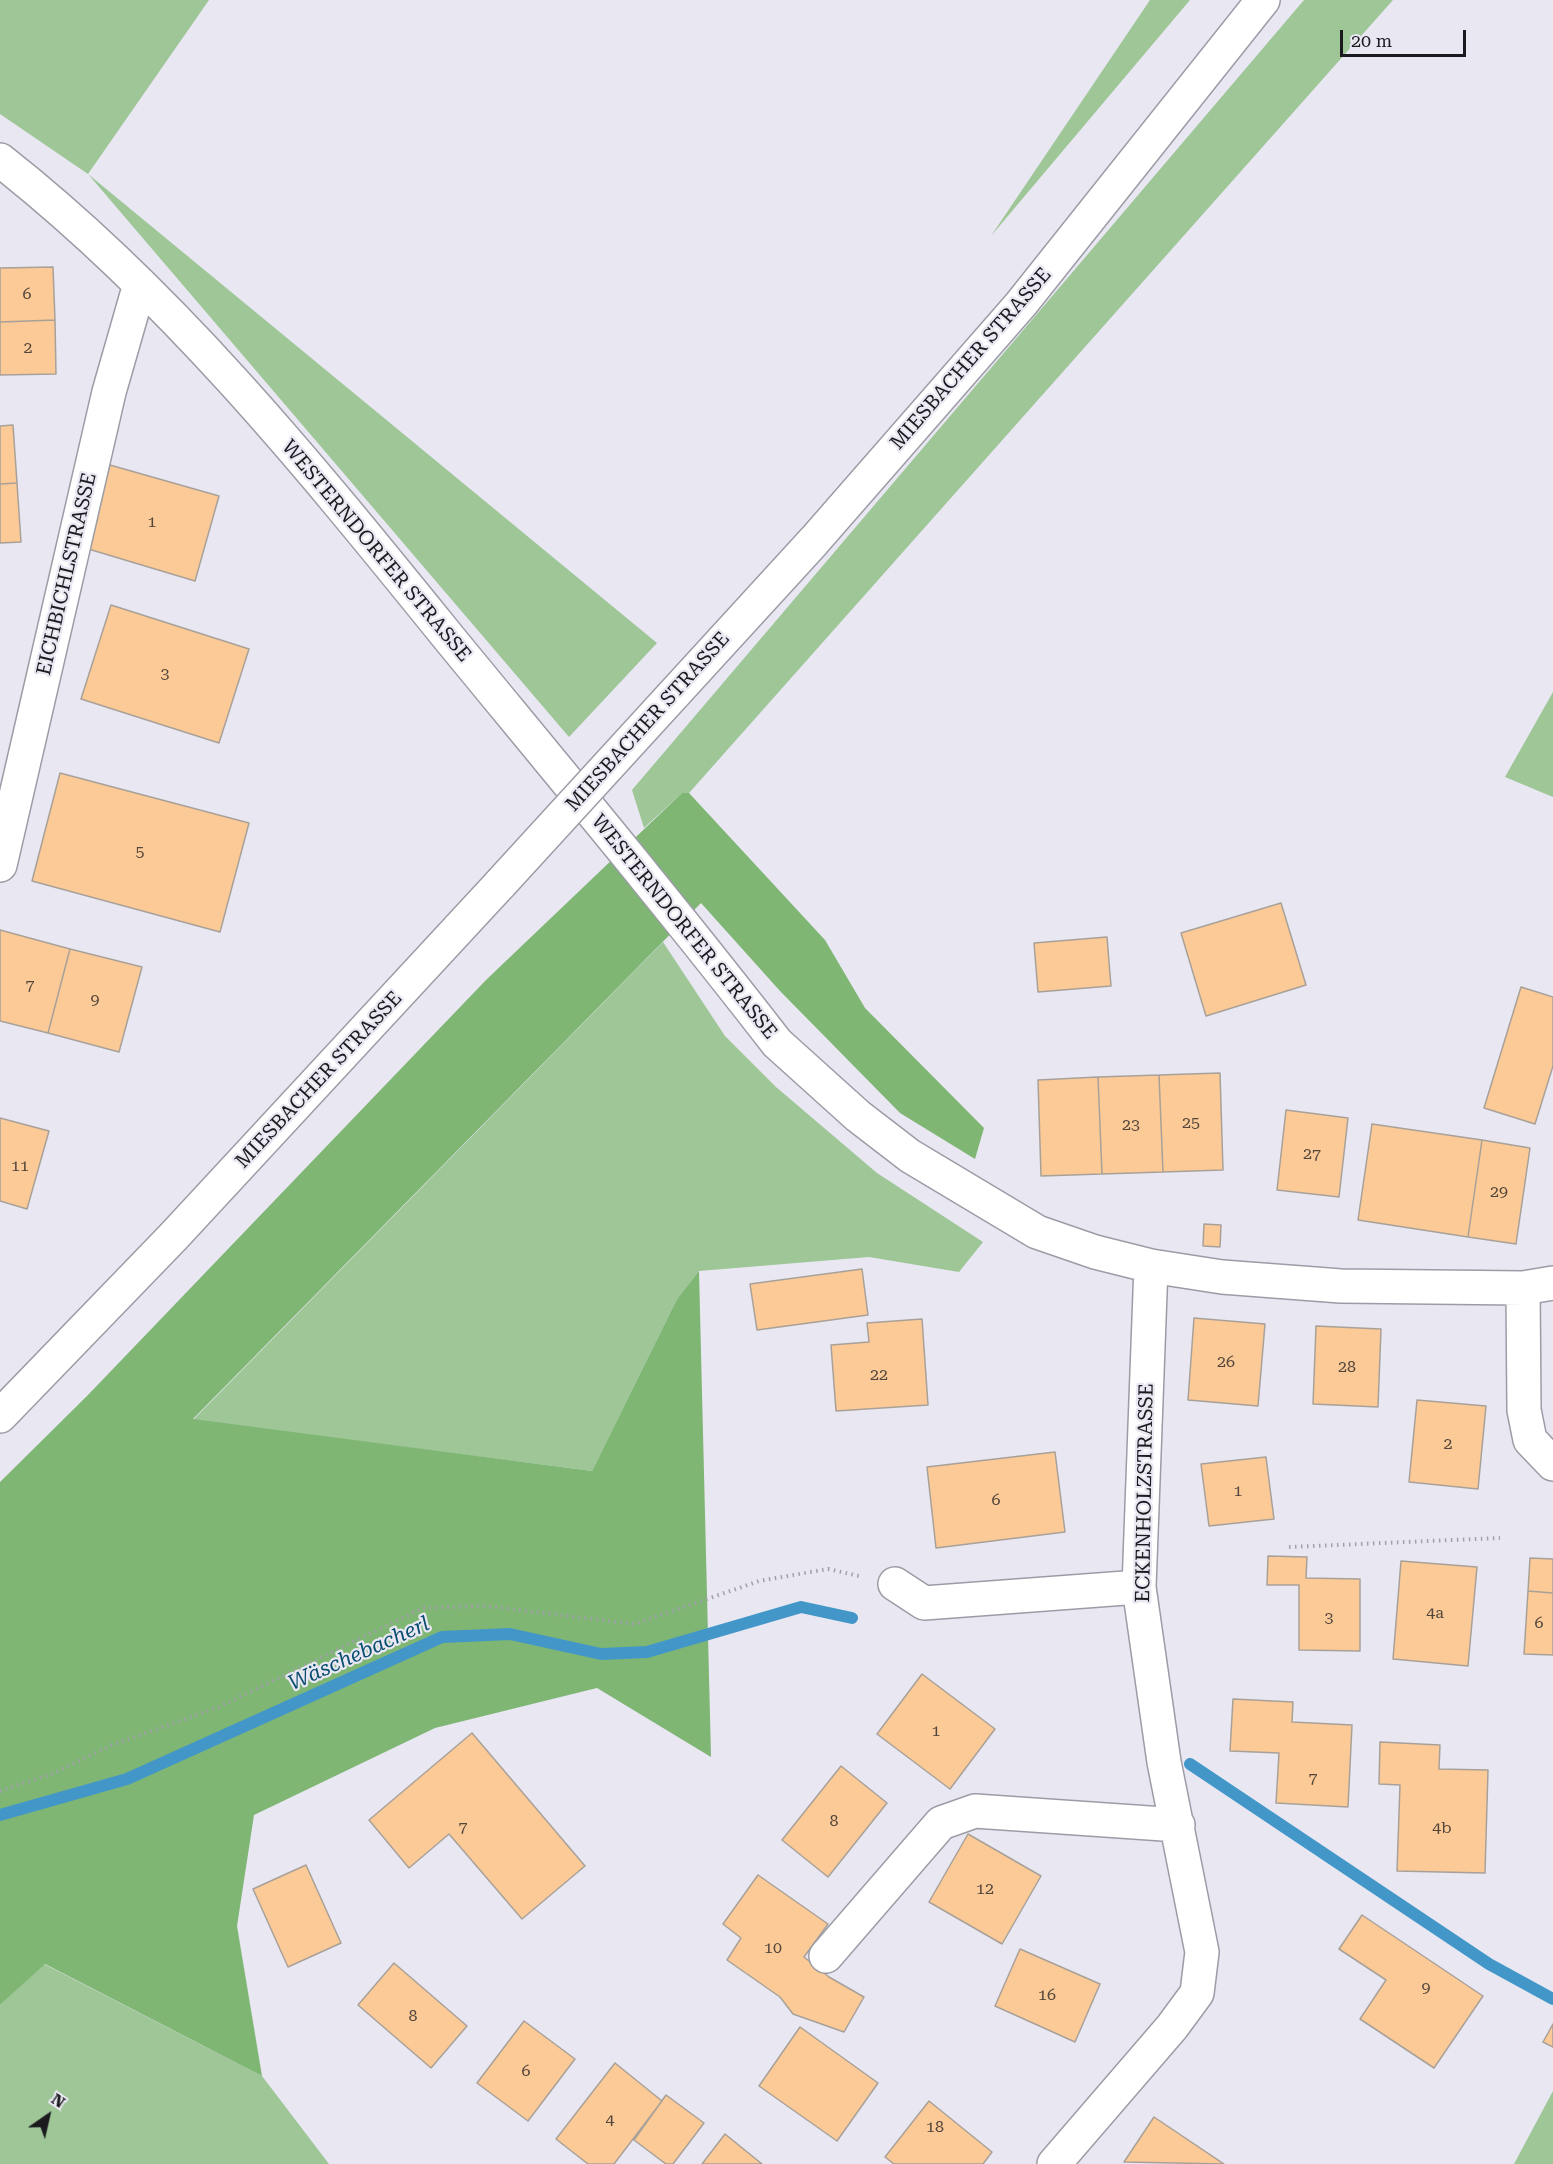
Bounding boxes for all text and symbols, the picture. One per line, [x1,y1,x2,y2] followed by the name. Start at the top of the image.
[1343,18,1469,56] scale bar
[1351,30,1392,51] text: 20 m
[885,263,1057,455] street label: MIESBACHER STRASSE
[23,284,31,304] house number: 6
[24,338,32,358] house number: 2
[276,435,476,667] street label: WESTERNDORFER STRASSE
[32,470,102,678] street label: EICHBICHLSTRASSE
[148,512,156,532] house number: 1
[561,627,735,817] street label: MIESBACHER STRASSE
[161,664,169,684] house number: 3
[586,810,782,1044] street label: WESTERNDORFER STRASSE
[136,842,144,862] house number: 5
[26,975,34,995] house number: 7
[231,987,407,1173] street label: MIESBACHER STRASSE
[91,990,99,1010] house number: 9
[1182,1113,1200,1133] house number: 25
[1122,1115,1140,1135] house number: 23
[1303,1144,1321,1164] house number: 27
[11,1156,29,1176] house number: 11
[1490,1182,1508,1202] house number: 29
[1217,1352,1235,1372] house number: 26
[1338,1357,1356,1377] house number: 28
[870,1365,888,1385] house number: 22
[1131,1383,1159,1603] street label: ECKENHOLZSTRASSE
[1444,1434,1452,1454] house number: 2
[1234,1481,1242,1501] house number: 1
[992,1490,1000,1510] house number: 6
[1426,1603,1444,1623] house number: 4a
[1325,1608,1333,1628] house number: 3
[285,1612,433,1696] water label: Wäschebacherl
[1535,1613,1543,1633] house number: 6
[932,1721,940,1741] house number: 1
[1309,1768,1317,1788] house number: 7
[830,1811,838,1831] house number: 8
[459,1817,467,1837] house number: 7
[1432,1818,1452,1838] house number: 4b
[976,1879,994,1899] house number: 12
[764,1938,782,1958] house number: 10
[1422,1978,1430,1998] house number: 9
[1038,1985,1056,2005] house number: 16
[409,2006,417,2026] house number: 8
[522,2061,530,2081] house number: 6
[18,2086,78,2146] north arrow
[48,2089,69,2112] text: N
[606,2110,614,2130] house number: 4
[926,2117,944,2137] house number: 18

